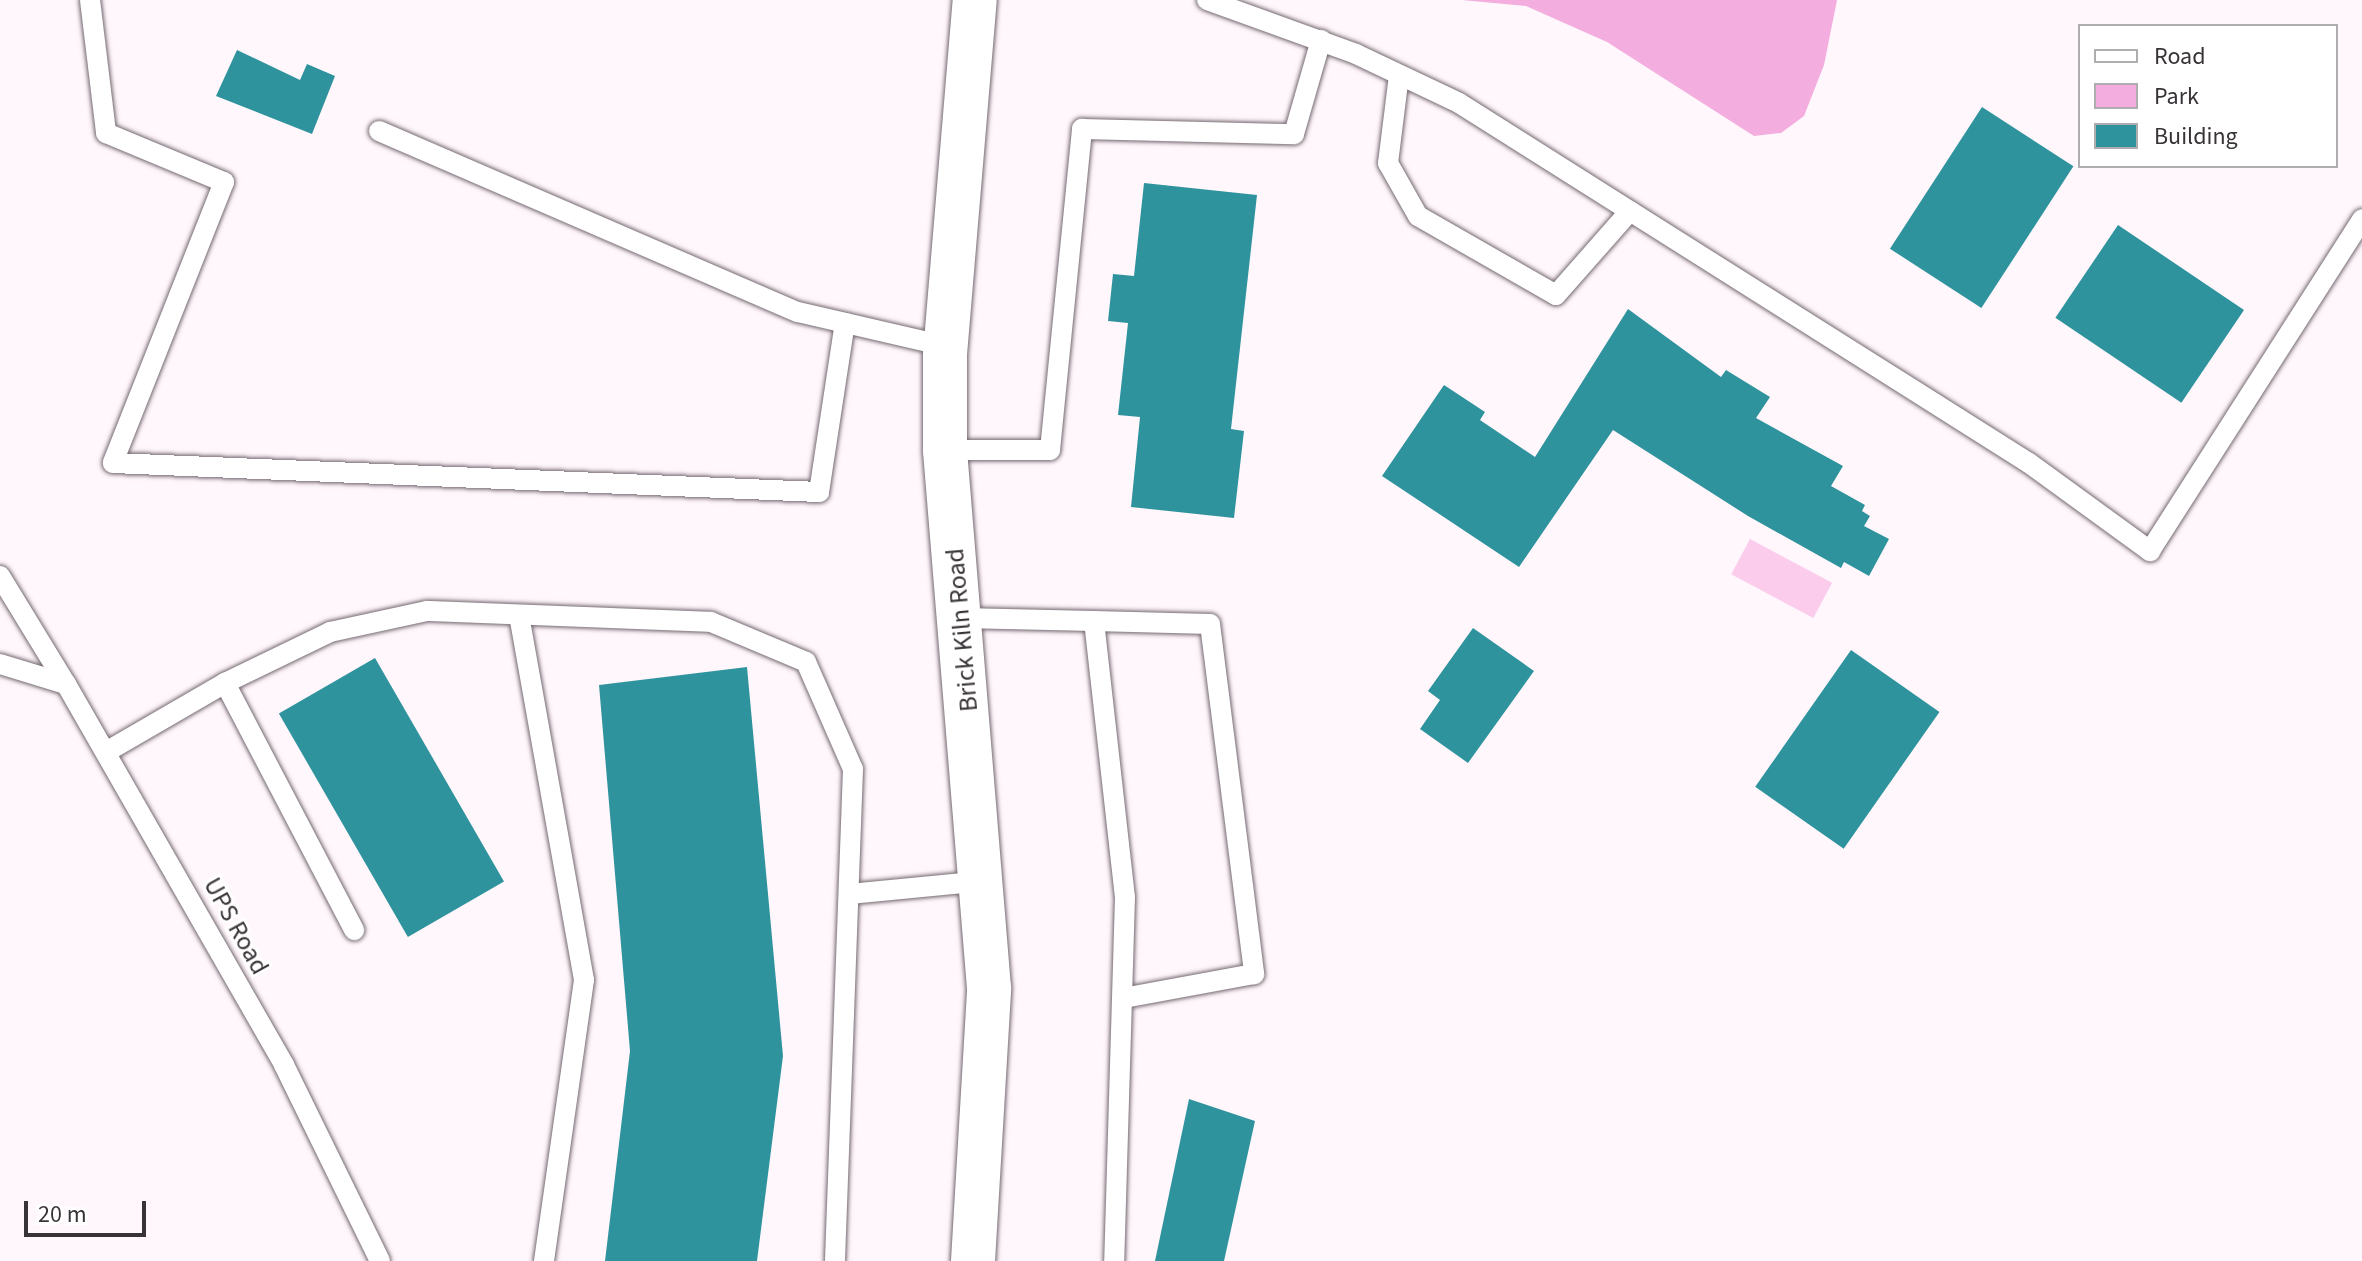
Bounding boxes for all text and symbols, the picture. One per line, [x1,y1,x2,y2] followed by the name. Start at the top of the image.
[2078,24,2338,168] legend
[2154,39,2206,74] text: Road
[2154,79,2199,114] text: Park
[2154,119,2238,154] text: Building
[939,547,985,713] street label: Brick Kiln Road
[197,872,275,980] street label: UPS Road
[28,1185,150,1235] scale bar
[38,1197,87,1232] text: 20 m

